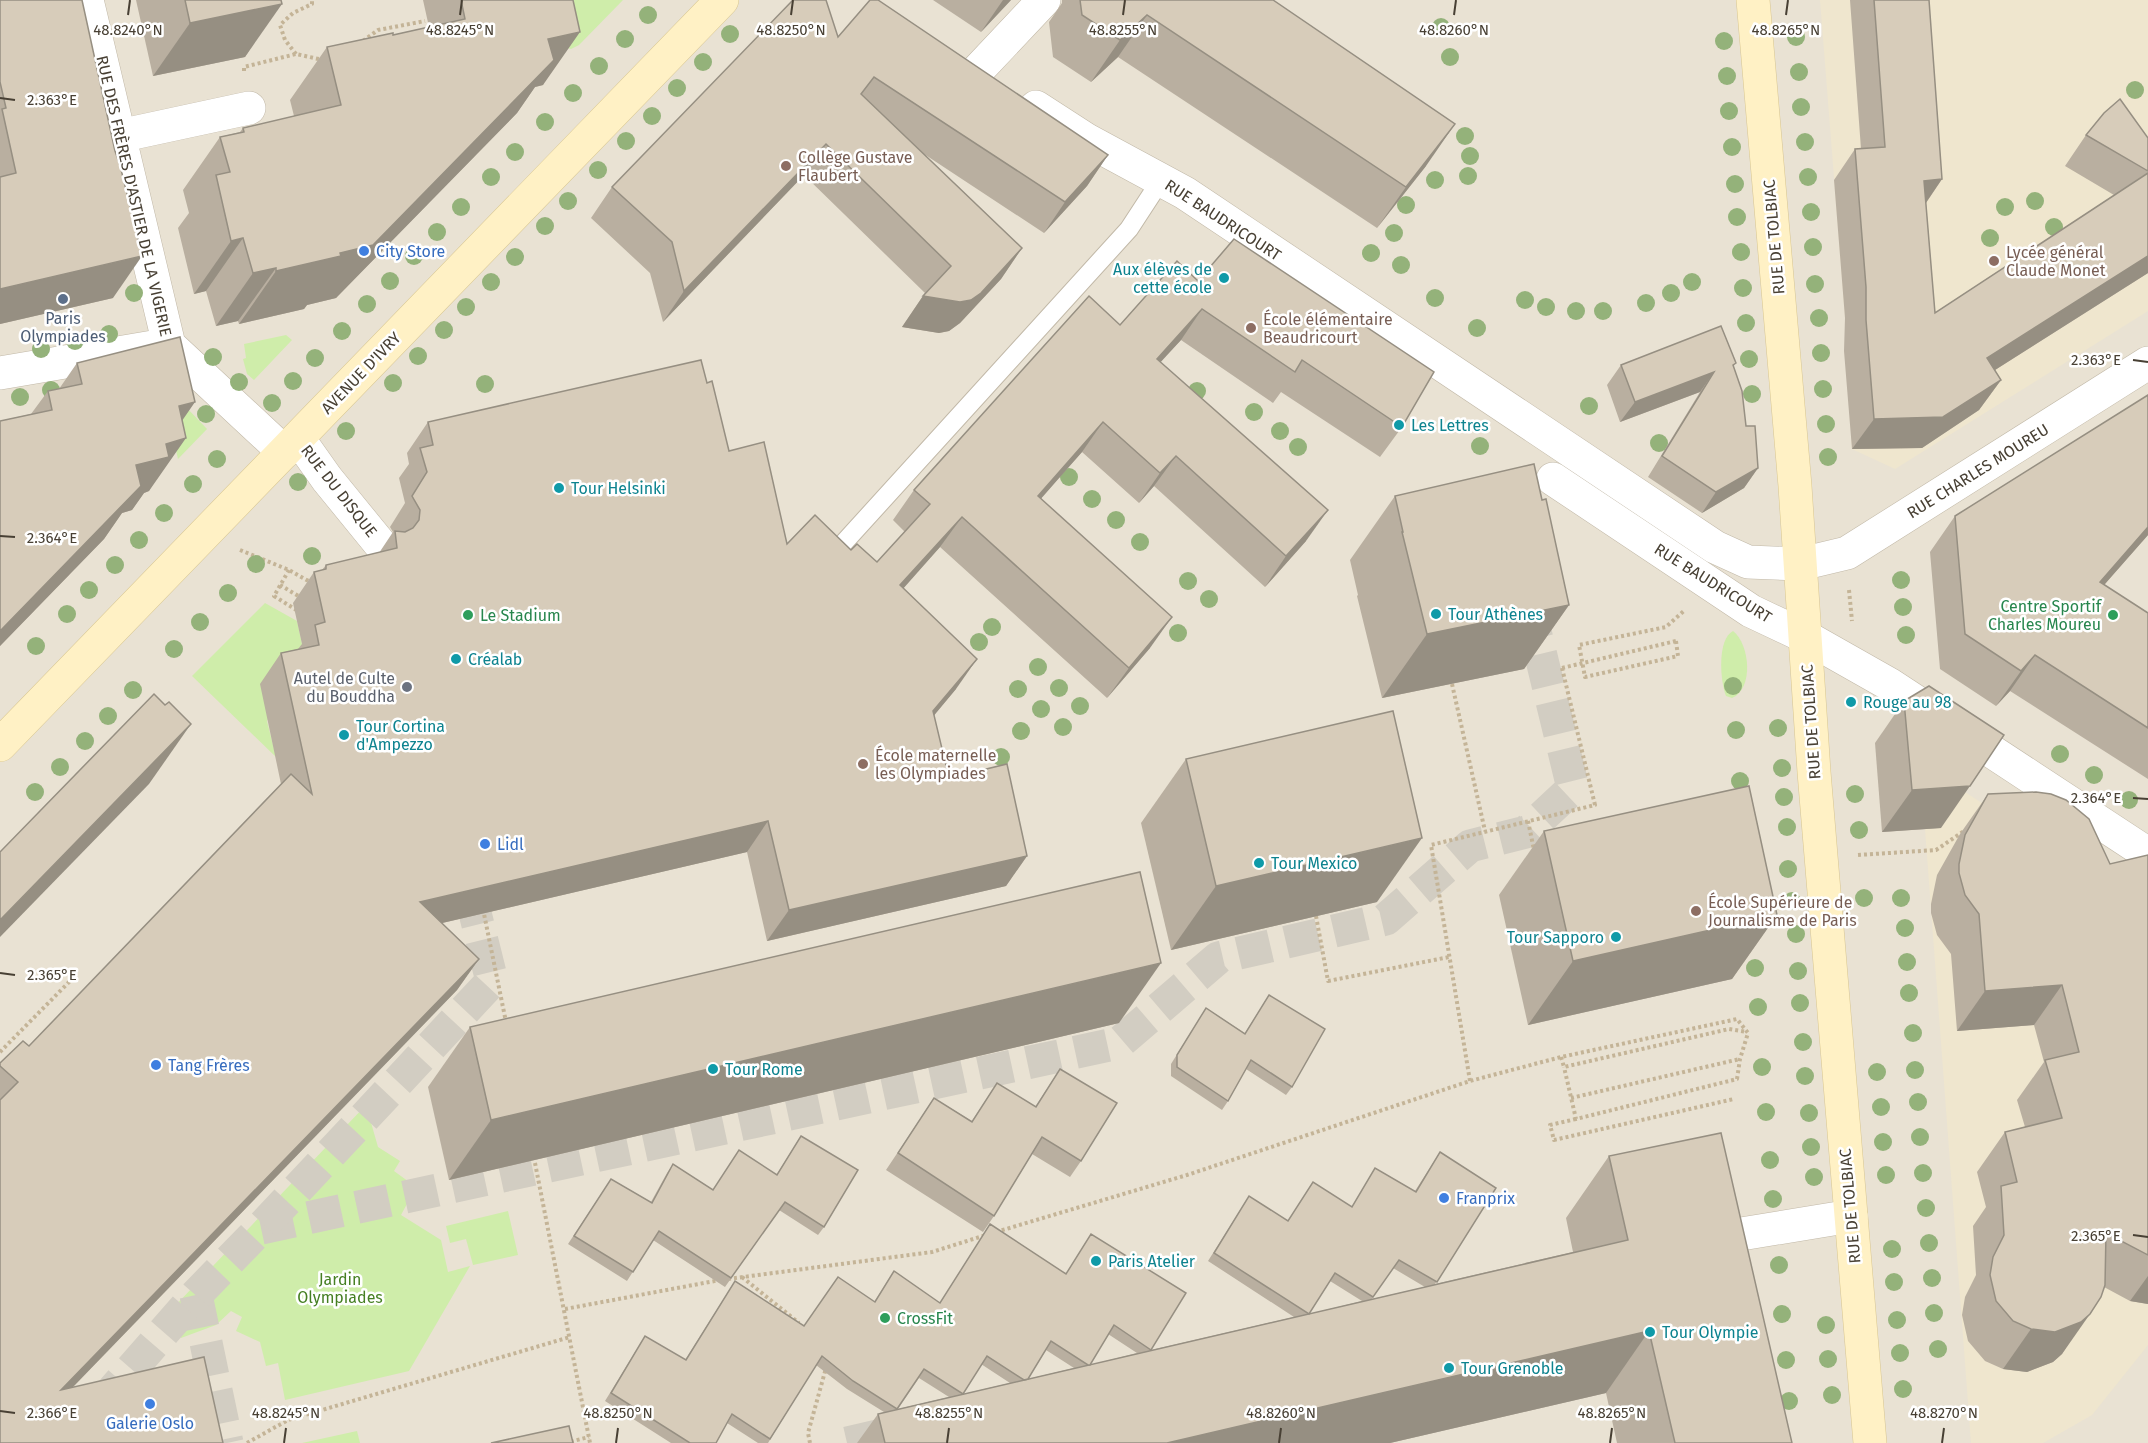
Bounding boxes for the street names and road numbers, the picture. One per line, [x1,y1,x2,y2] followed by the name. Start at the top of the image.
[92,53,177,338] street label: RUE DES FRÈRES D'ASTIER DE LA VIGERIE
[1161,175,1285,265] street label: RUE BAUDRICOURT
[1760,179,1788,295] street label: RUE DE TOLBIAC
[317,328,405,418] street label: AVENUE D'IVRY
[1904,420,2052,522] street label: RUE CHARLES MOUREU
[297,441,381,541] street label: RUE DU DISQUE
[1651,539,1776,627] street label: RUE BAUDRICOURT
[1798,664,1824,780] street label: RUE DE TOLBIAC
[1836,1148,1864,1264] street label: RUE DE TOLBIAC

